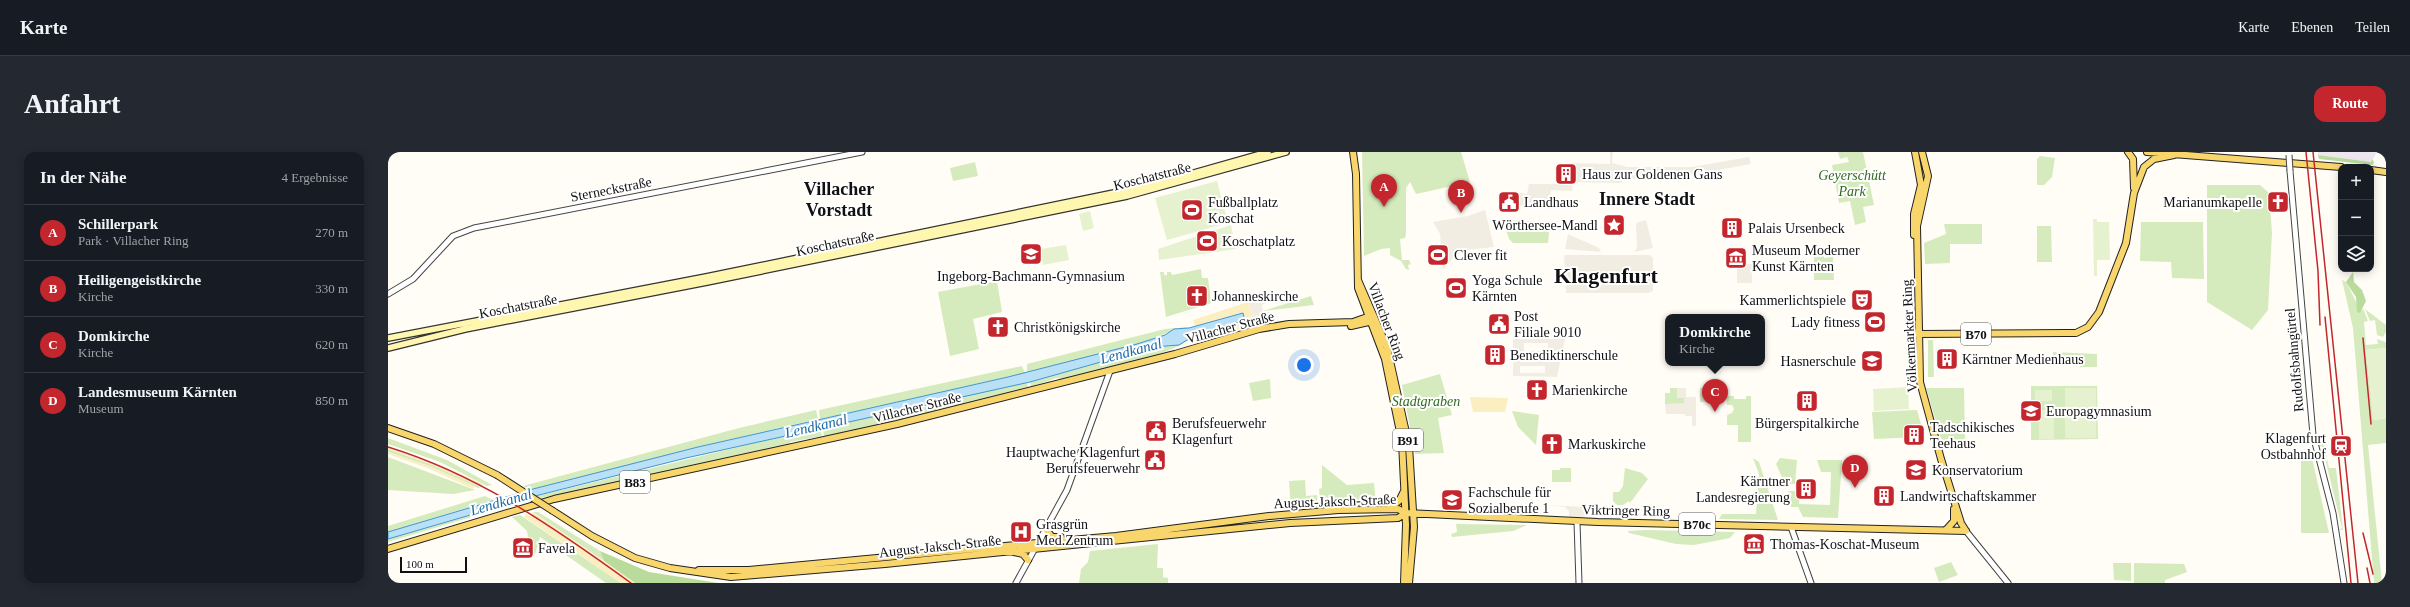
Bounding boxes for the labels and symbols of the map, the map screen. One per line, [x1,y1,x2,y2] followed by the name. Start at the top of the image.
[1112,160,1192,193] street label: Koschatstraße
[1553,161,1579,187] building icon: Haus zur Goldenen Gans
[1582,167,1722,182] place label: Haus zur Goldenen Gans
[1818,168,1887,199] park label: Geyerschütt Park
[569,174,653,205] street label: Sterneckstraße
[1371,174,1397,207] pin: A
[804,179,874,220] district label: Villacher Vorstadt
[1448,180,1474,213] pin: B
[1496,189,1522,215] public building icon: Landhaus
[1599,189,1695,209] district label: Innere Stadt
[2265,189,2291,215] church icon: Marianumkapelle
[1208,195,1278,226] place label: Fußballplatz Koschat
[1524,195,1578,210] place label: Landhaus
[2163,195,2262,210] place label: Marianumkapelle
[1179,197,1205,223] sports icon: Fußballplatz Koschat
[1601,212,1627,238] place icon: Wörthersee-Mandl
[1719,215,1745,241] building icon: Palais Ursenbeck
[1492,218,1598,233] place label: Wörthersee-Mandl
[1748,221,1845,236] place label: Palais Ursenbeck
[795,228,875,259] street label: Koschatstraße
[1194,228,1220,254] sports icon: Koschatplatz
[1222,234,1295,249] place label: Koschatplatz
[1018,241,1044,267] school or university icon: Ingeborg-Bachmann-Gymnasium
[1425,242,1451,268] sports icon: Clever fit
[1752,243,1860,274] place label: Museum Moderner Kunst Kärnten
[1723,245,1749,271] museum icon: Museum Moderner Kunst Kärnten
[1454,248,1507,263] place label: Clever fit
[1554,263,1659,288] district label: Klagenfurt
[937,269,1125,284] place label: Ingeborg-Bachmann-Gymnasium
[1472,273,1543,304] place label: Yoga Schule Kärnten
[1443,275,1469,301] sports icon: Yoga Schule Kärnten
[1899,279,1920,393] street label: Völkermarkter Ring
[1365,280,1408,362] street label: Villacher Ring
[1184,283,1210,309] church icon: Johanneskirche
[1849,287,1875,313] theatre icon: Kammerlichtspiele
[1212,289,1298,304] place label: Johanneskirche
[478,292,558,321] street label: Koschatstraße
[1739,293,1846,308] place label: Kammerlichtspiele
[2282,307,2307,413] street label: Rudolfsbahngürtel
[1184,309,1276,346] street label: Villacher Straße
[1514,309,1581,340] place label: Post Filiale 9010
[1862,309,1888,335] sports icon: Lady fitness
[1486,311,1512,337] public building icon: Post Filiale 9010
[985,314,1011,340] church icon: Christkönigskirche
[1791,315,1860,330] place label: Lady fitness
[1014,320,1121,335] place label: Christkönigskirche
[1961,323,1991,345] road number: B70
[1097,335,1164,367] water label: Lendkanal
[1482,342,1508,368] building icon: Benediktinerschule
[1934,346,1960,372] building icon: Kärntner Medienhaus
[1510,348,1618,363] place label: Benediktinerschule
[1859,348,1885,374] school or university icon: Hasnerschule
[1962,352,2084,367] place label: Kärntner Medienhaus
[1781,354,1856,369] place label: Hasnerschule
[1294,355,1314,375] your location
[1524,377,1550,403] church icon: Marienkirche
[1702,379,1728,412] pin: C
[1552,383,1627,398] place label: Marienkirche
[1794,388,1820,414] building icon: Bürgerspitalkirche
[871,389,963,426] street label: Villacher Straße
[1392,394,1460,409] park label: Stadtgraben
[2018,398,2044,424] school or university icon: Europagymnasium
[2046,404,2152,419] place label: Europagymnasium
[782,411,849,441] water label: Lendkanal
[1172,416,1266,447] place label: Berufsfeuerwehr Klagenfurt
[1755,416,1859,431] place label: Bürgerspitalkirche
[1143,418,1169,444] public building icon: Berufsfeuerwehr Klagenfurt
[1930,420,2015,451] place label: Tadschikisches Teehaus
[1901,422,1927,448] building icon: Tadschikisches Teehaus
[1393,429,1423,451] road number: B91
[1539,431,1565,457] church icon: Markuskirche
[2261,431,2326,462] place label: Klagenfurt Ostbahnhof
[2328,433,2354,459] station icon: Klagenfurt Ostbahnhof
[1568,437,1646,452] place label: Markuskirche
[1006,445,1140,476] place label: Hauptwache Klagenfurt Berufsfeuerwehr
[1142,447,1168,473] public building icon: Hauptwache Klagenfurt Berufsfeuerwehr
[1842,455,1868,488] pin: D
[1903,457,1929,483] school or university icon: Konservatorium
[1932,463,2023,478] place label: Konservatorium
[620,471,650,493] road number: B83
[1696,474,1790,505] place label: Kärntner Landesregierung
[1793,476,1819,502] building icon: Kärntner Landesregierung
[1871,483,1897,509] building icon: Landwirtschaftskammer
[1468,485,1551,516] place label: Fachschule für Sozialberufe 1
[467,486,534,519] water label: Lendkanal
[1439,487,1465,513] school or university icon: Fachschule für Sozialberufe 1
[1900,489,2036,504] place label: Landwirtschaftskammer
[1273,492,1397,511] street label: August-Jaksch-Straße
[1582,502,1670,519] street label: Viktringer Ring
[1679,513,1715,535] road number: B70c
[1036,517,1113,548] place label: Grasgrün Med.Zentrum
[1008,519,1034,545] hospital icon: Grasgrün Med.Zentrum
[1741,531,1767,557] museum icon: Thomas-Koschat-Museum
[878,533,1002,560] street label: August-Jaksch-Straße
[510,535,536,561] museum icon: Favela
[1770,537,1919,552] place label: Thomas-Koschat-Museum
[538,541,576,556] place label: Favela
[400,555,467,574] scale bar

